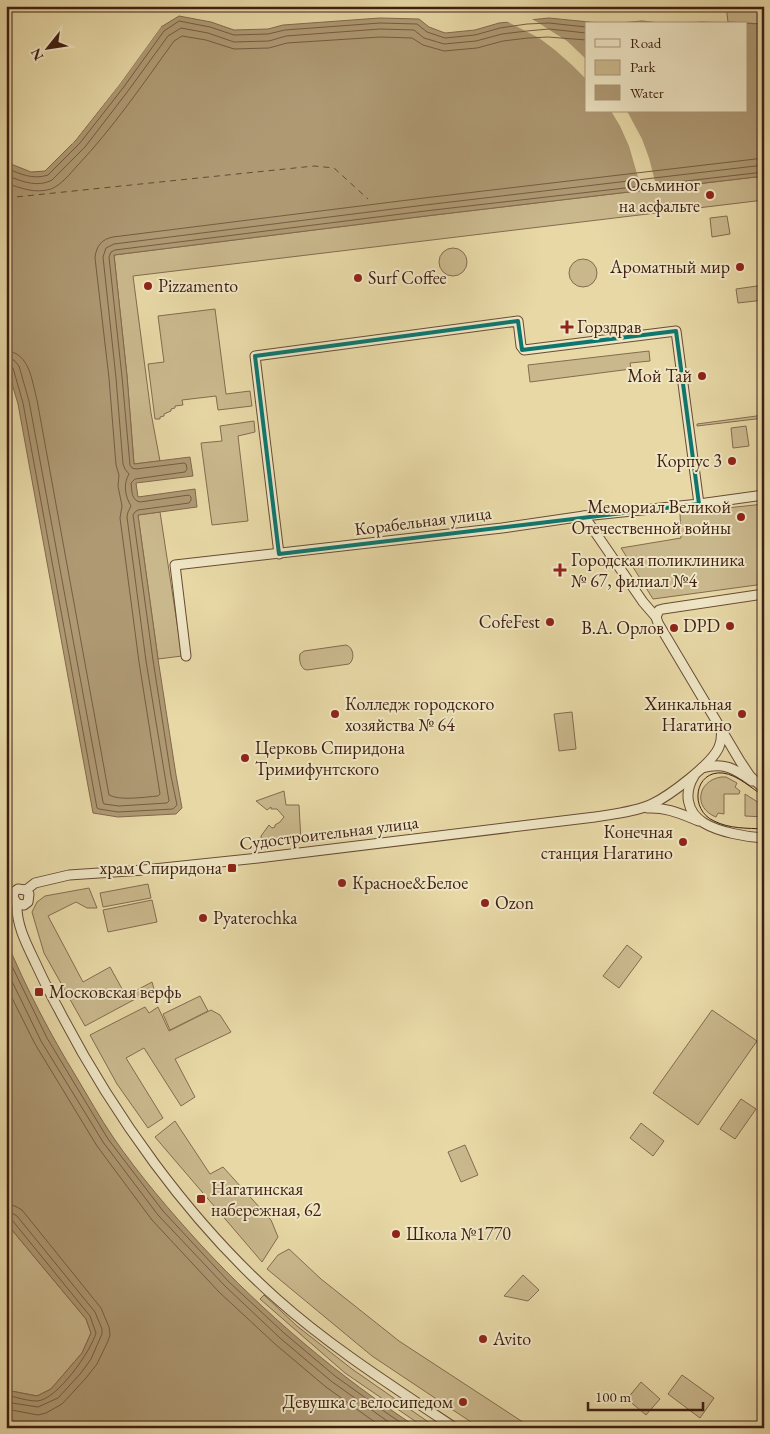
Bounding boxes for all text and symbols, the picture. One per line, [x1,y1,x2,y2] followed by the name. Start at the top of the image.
[22,22,72,72] north arrow
[585,22,748,112] legend
[630,33,662,52] text: Road
[26,45,47,64] text: N
[630,57,657,76] text: Park
[630,83,664,102] text: Water
[619,173,701,217] place label: Осьминог на асфальте
[704,189,716,201] marker: Осьминог на асфальте
[609,255,730,278] place label: Ароматный мир
[734,261,746,273] marker: Ароматный мир
[368,266,447,289] place label: Surf Coffee
[352,272,364,284] marker: Surf Coffee
[158,274,238,297] place label: Pizzamento
[142,280,154,292] marker: Pizzamento
[577,315,642,338] place label: Горздрав
[561,321,573,333] marker: Горздрав
[627,364,692,387] place label: Мой Тай
[696,370,708,382] marker: Мой Тай
[656,449,722,472] place label: Корпус 3
[726,455,738,467] marker: Корпус 3
[571,495,731,539] place label: Мемориал Великой Отечественной войны
[353,501,494,540] street label: Корабельная улица
[735,511,747,523] marker: Мемориал Великой Отечественной войны
[571,548,745,592] place label: Городская поликлиника № 67, филиал №4
[553,563,567,577] marker: Городская поликлиника № 67, филиал №4
[479,610,540,633] place label: CofeFest
[683,614,720,637] place label: DPD
[544,616,556,628] marker: CofeFest
[581,616,664,639] place label: В.А. Орлов
[724,620,736,632] marker: DPD
[668,622,680,634] marker: В.А. Орлов
[345,692,495,736] place label: Колледж городского хозяйства № 64
[644,692,732,736] place label: Хинкальная Нагатино
[329,708,341,720] marker: Колледж городского хозяйства № 64
[736,708,748,720] marker: Хинкальная Нагатино
[255,736,406,780] place label: Церковь Спиридона Тримифунтского
[239,752,251,764] marker: Церковь Спиридона Тримифунтского
[238,810,421,855] street label: Судостроительная улица
[541,820,673,864] place label: Конечная станция Нагатино
[677,836,689,848] marker: Конечная станция Нагатино
[99,856,223,879] place label: храм Спиридона
[226,862,238,874] marker: храм Спиридона
[352,871,468,894] place label: Красное&Белое
[336,877,348,889] marker: Красное&Белое
[495,891,534,914] place label: Ozon
[479,897,491,909] marker: Ozon
[213,906,298,929] place label: Pyaterochka
[197,912,209,924] marker: Pyaterochka
[49,980,182,1003] place label: Московская верфь
[33,986,45,998] marker: Московская верфь
[211,1177,322,1221] place label: Нагатинская набережная, 62
[195,1193,207,1205] marker: Нагатинская набережная, 62
[406,1222,511,1245] place label: Школа №1770
[390,1228,402,1240] marker: Школа №1770
[492,1327,531,1350] place label: Avito
[477,1333,489,1345] marker: Avito
[588,1379,702,1411] scale bar
[595,1387,632,1406] text: 100 m
[283,1390,454,1413] place label: Девушка с велосипедом
[457,1396,469,1408] marker: Девушка с велосипедом

